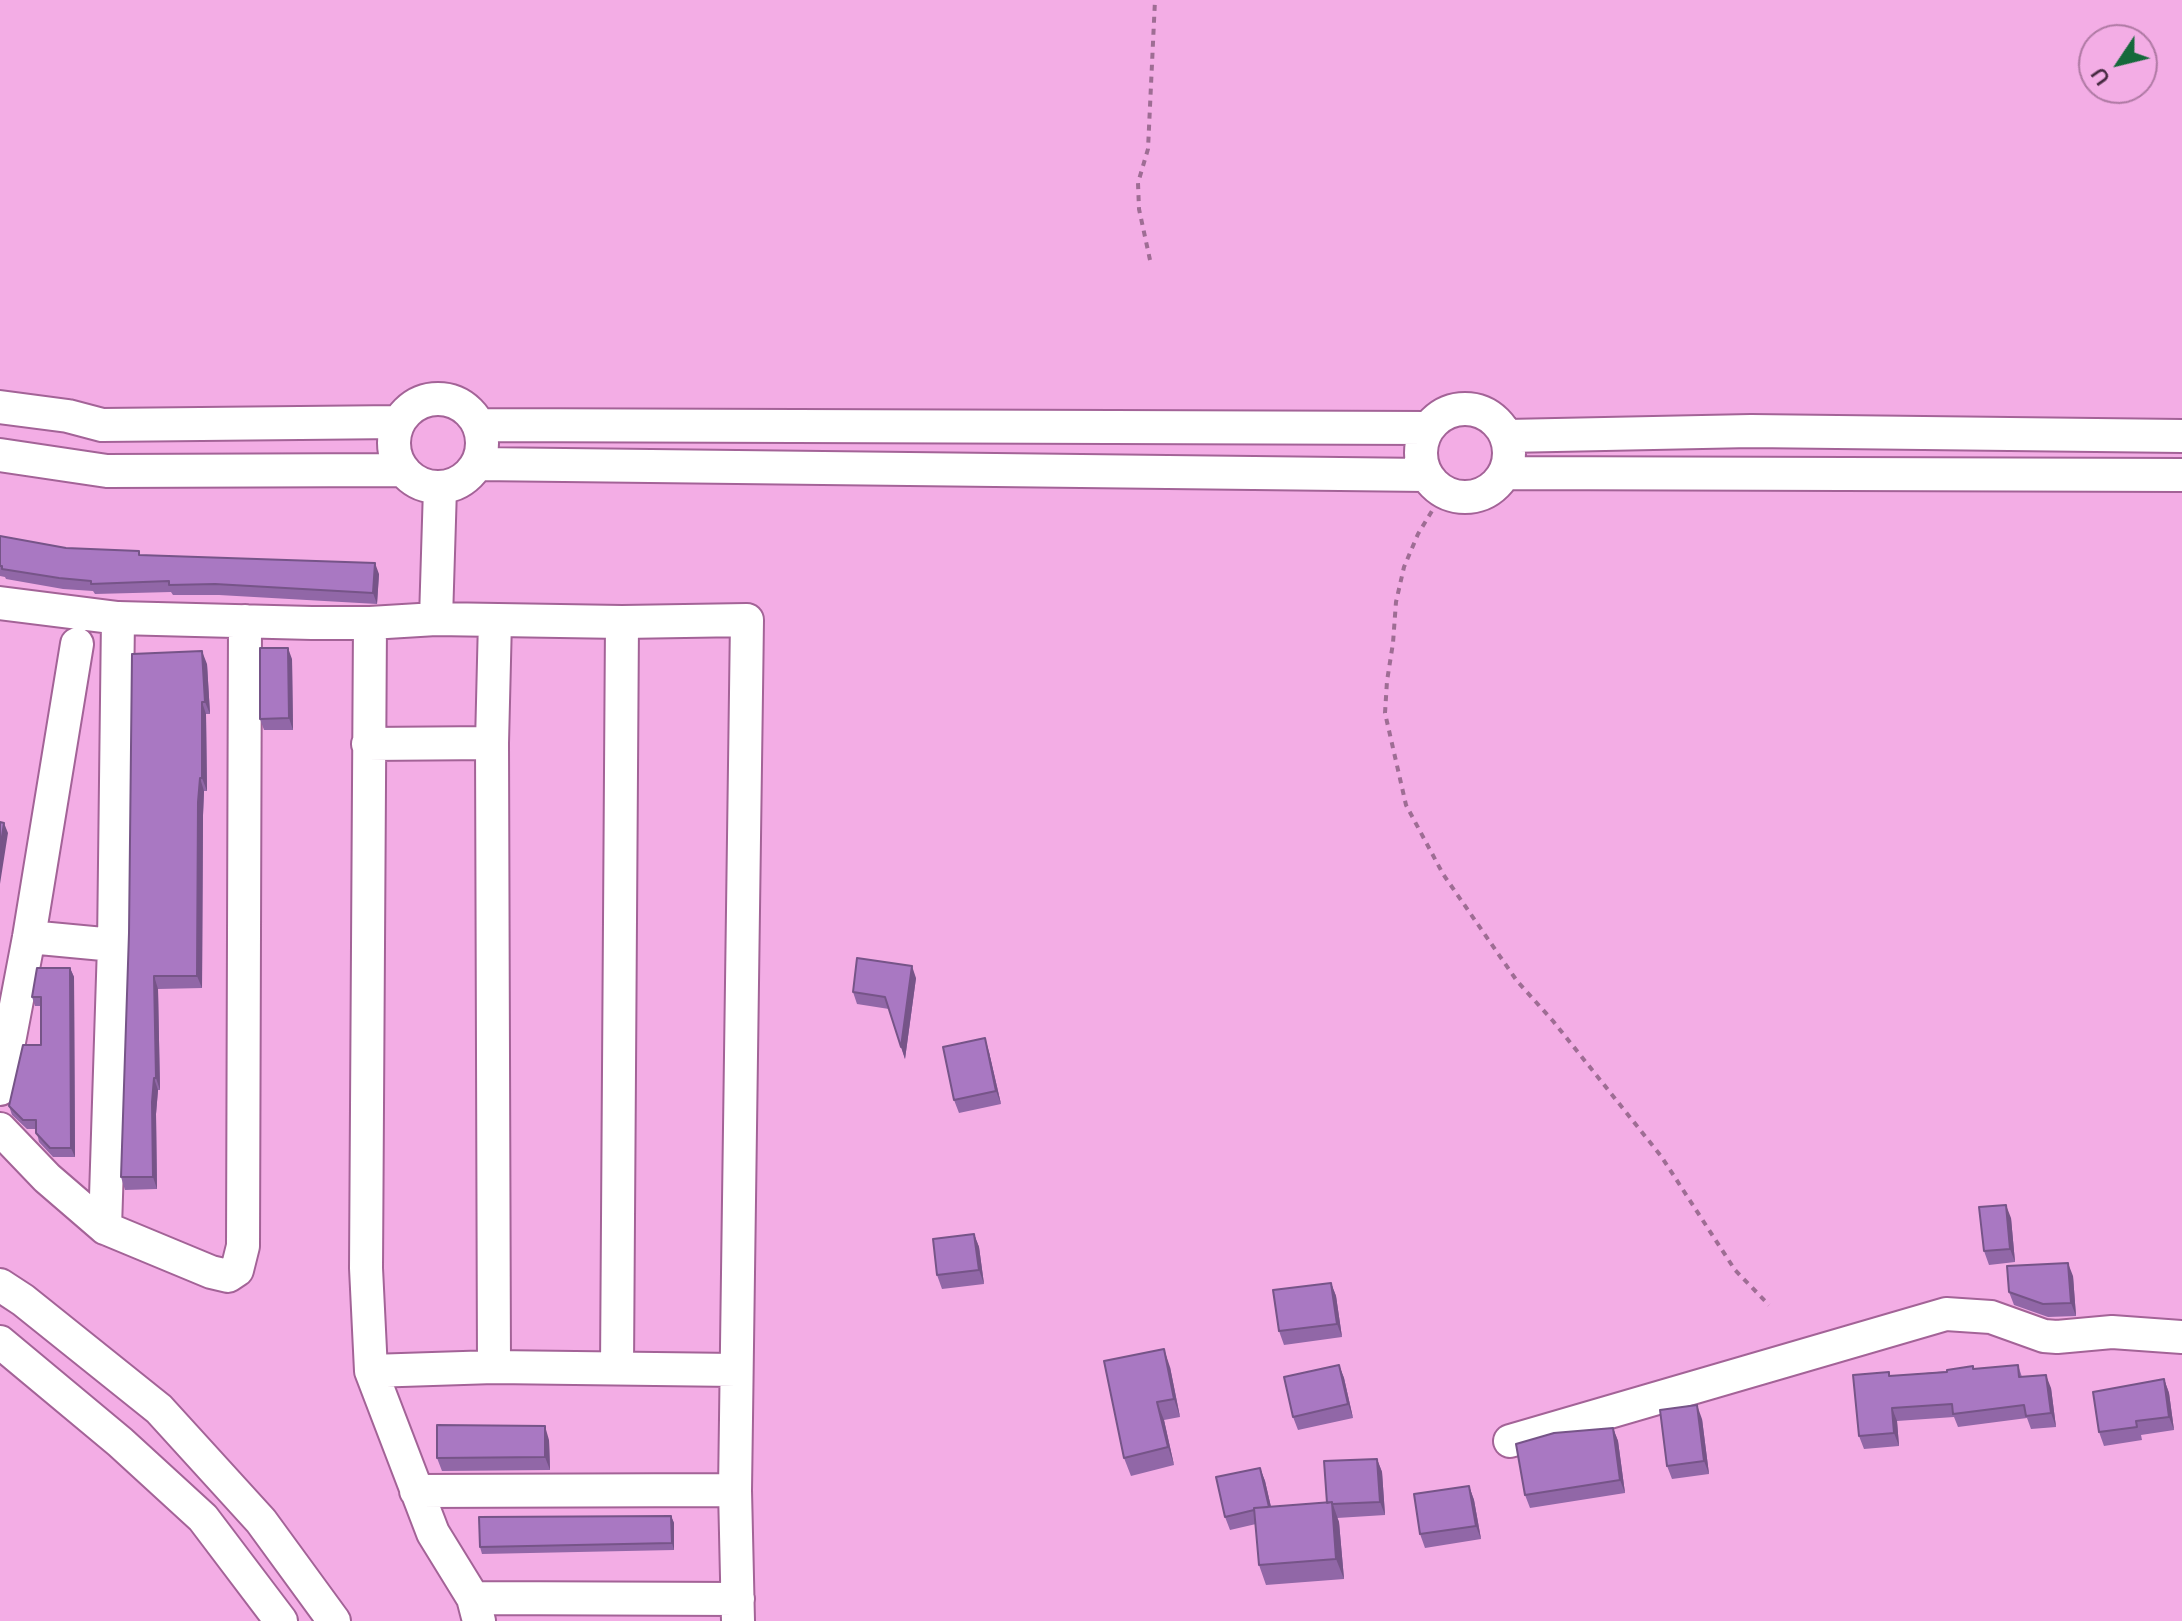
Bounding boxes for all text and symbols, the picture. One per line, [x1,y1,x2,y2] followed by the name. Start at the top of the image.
[2078,24,2158,104] north arrow
[2084,62,2116,91] text: U

